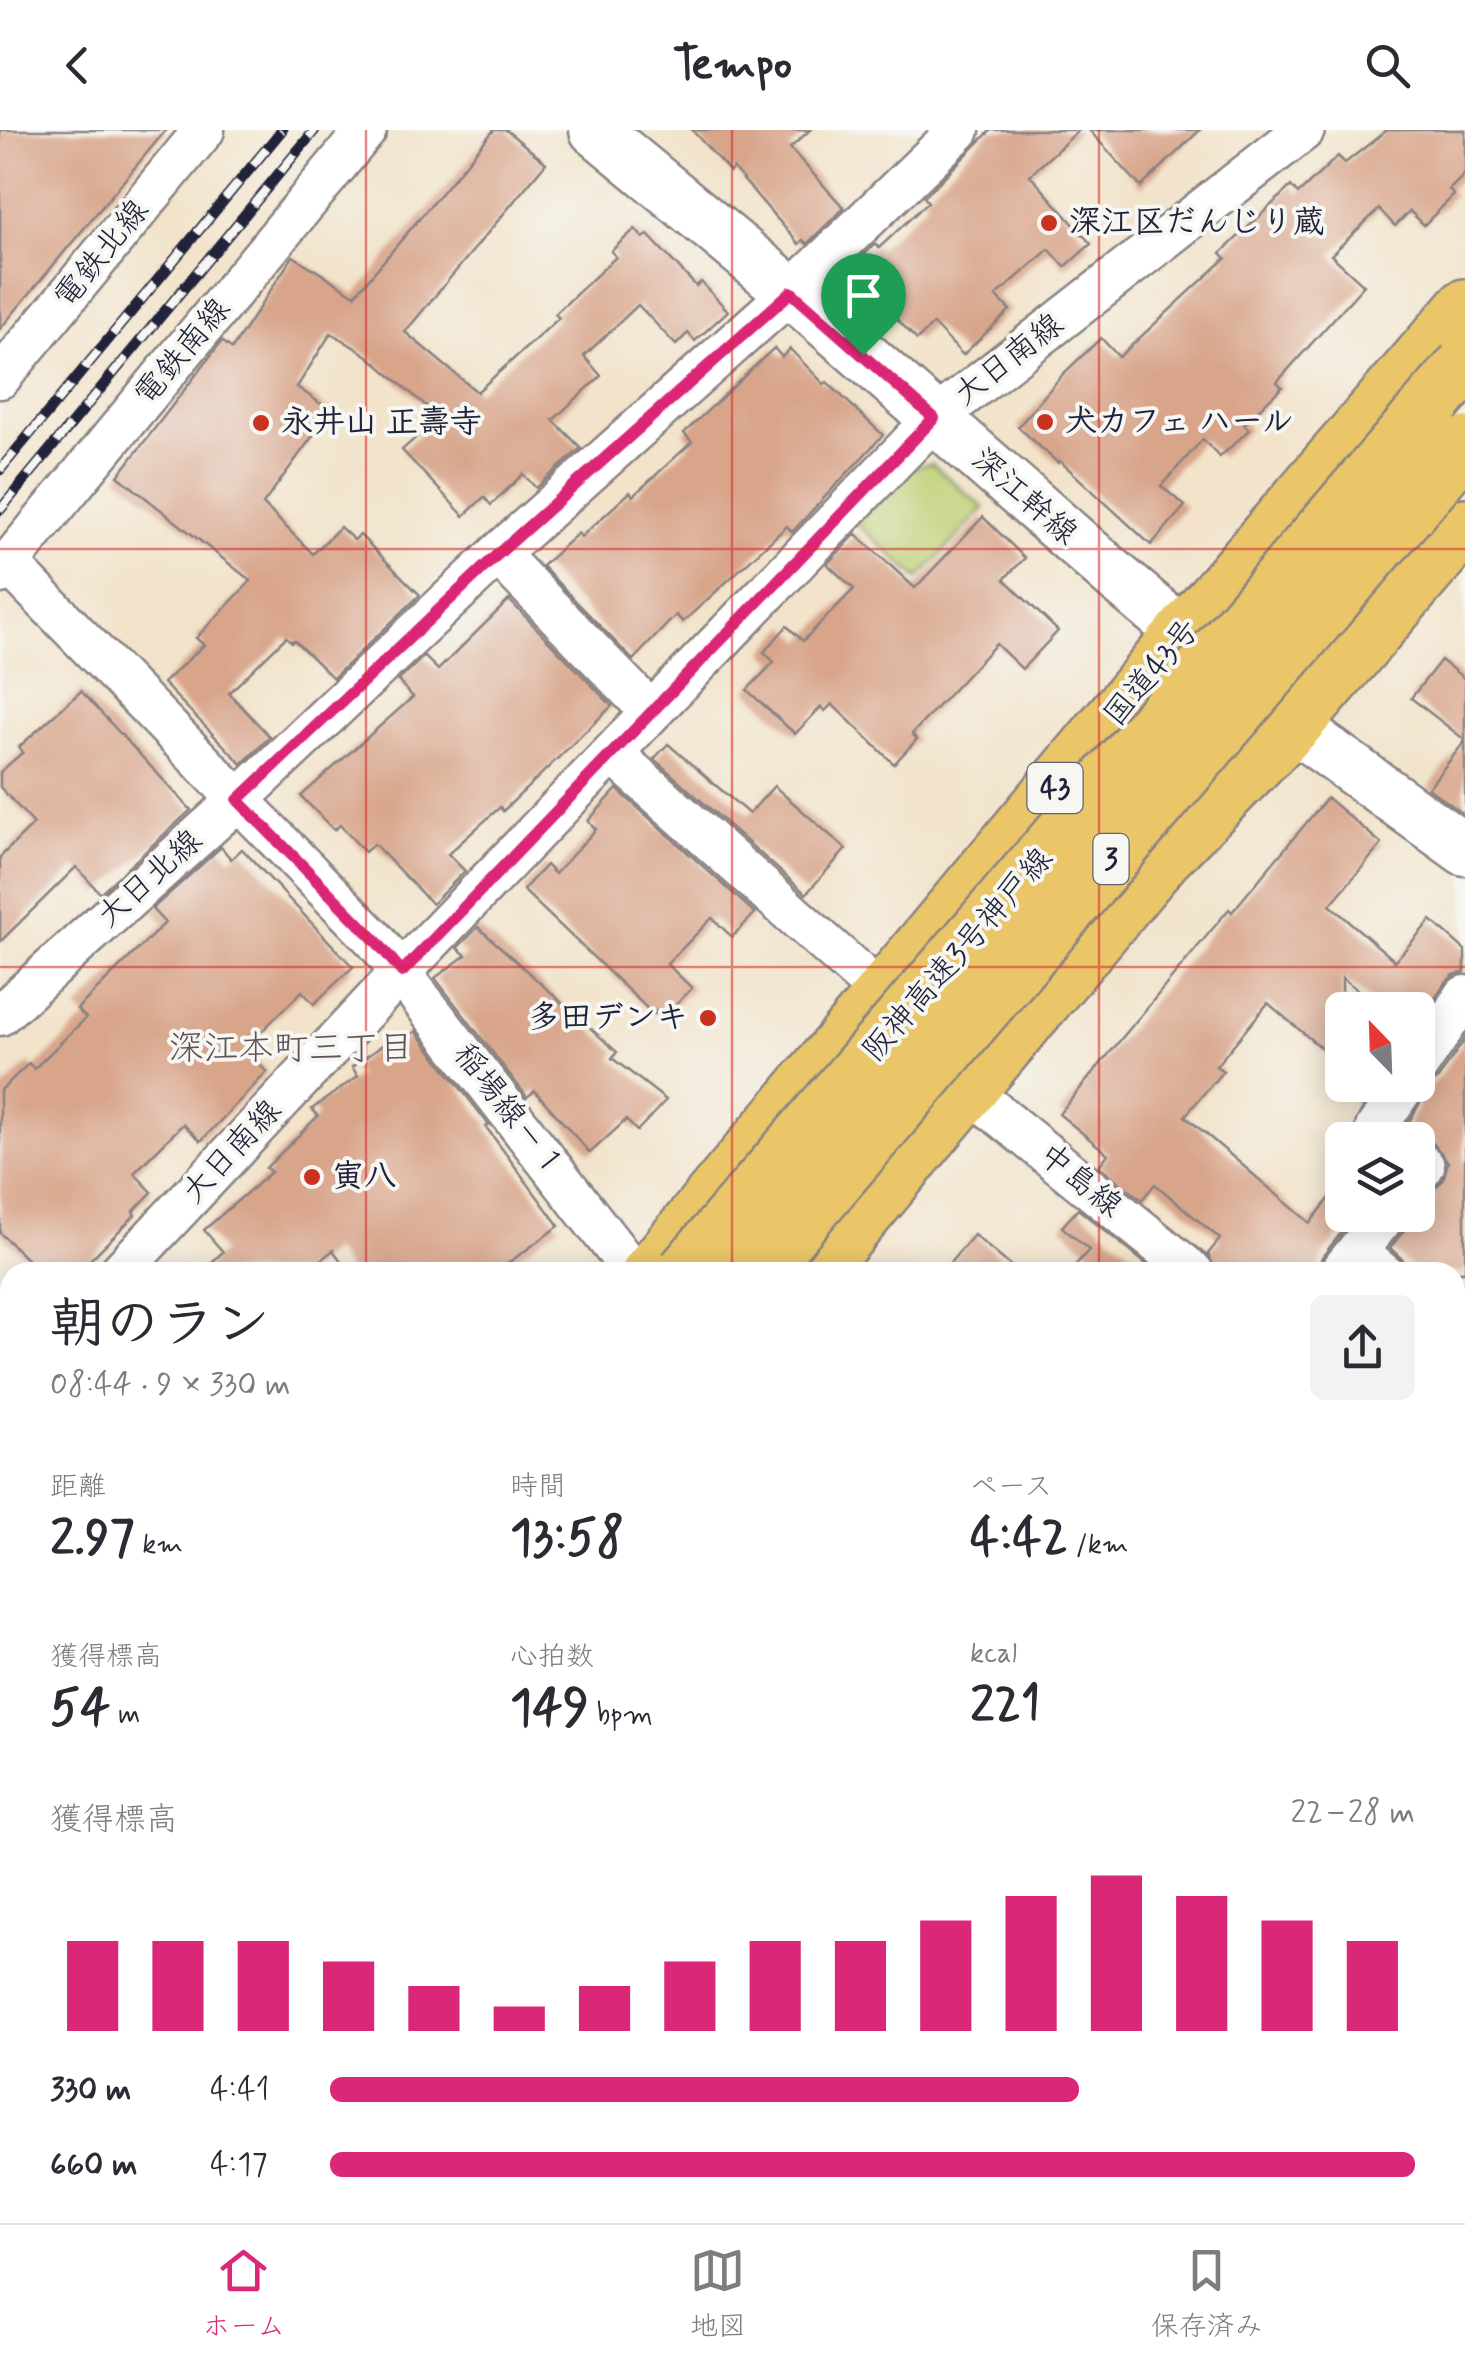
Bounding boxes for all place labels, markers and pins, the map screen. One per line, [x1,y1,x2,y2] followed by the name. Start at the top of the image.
[1069,202,1325,244] place label: 深江区だんじり蔵
[1038,212,1060,234] marker: 深江区だんじり蔵
[821,253,906,356] pin
[1065,401,1294,443] place label: 犬カフェ ハール
[281,402,482,444] place label: 永井山 正壽寺
[1034,411,1056,433] marker: 犬カフェ ハール
[250,412,272,434] marker: 永井山 正壽寺
[528,997,688,1039] place label: 多田デンキ
[697,1007,719,1029] marker: 多田デンキ
[332,1156,396,1198] place label: 寅八
[301,1166,323,1188] marker: 寅八

